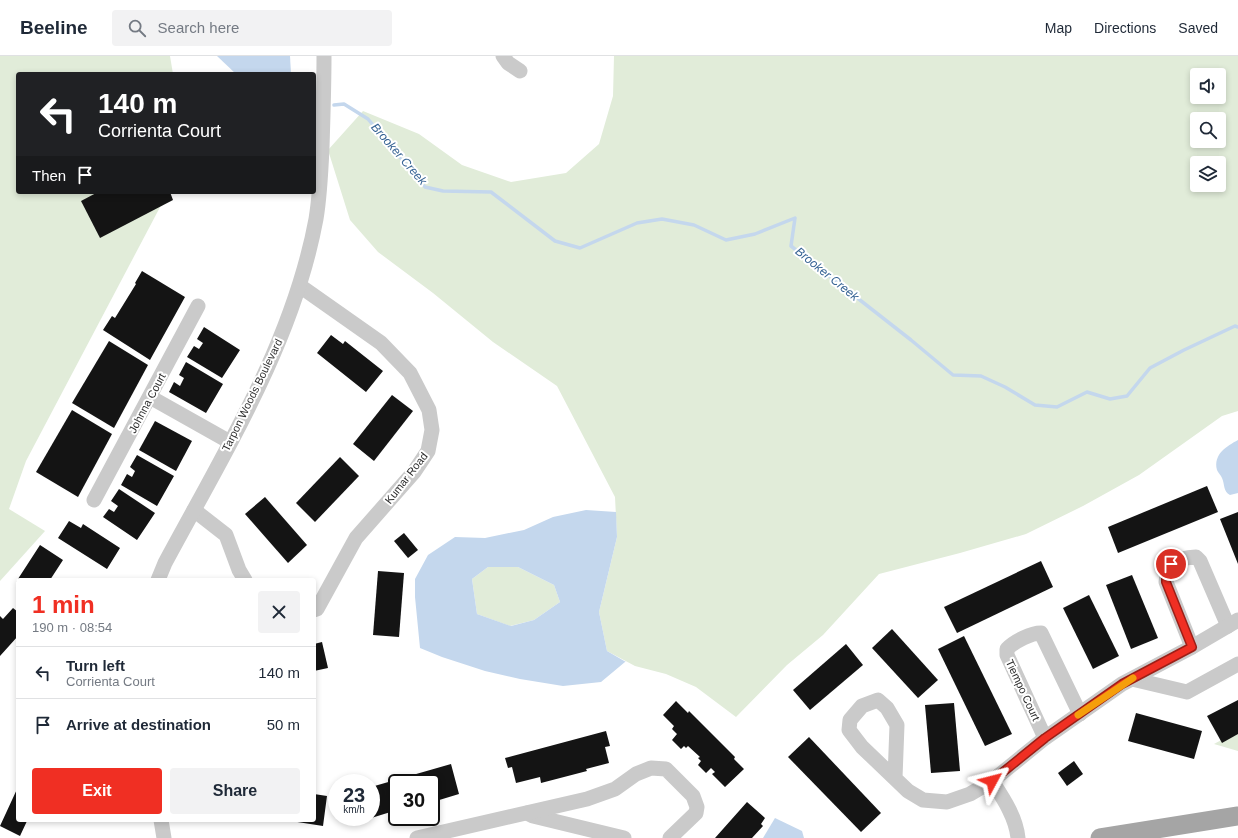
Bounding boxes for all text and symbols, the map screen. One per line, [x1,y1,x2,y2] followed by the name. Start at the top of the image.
[112,10,392,46] search box
[20,17,88,38] text: Beeline
[126,17,148,39] icon: search
[158,19,239,36] text: Search here
[1045,20,1072,36] text: Map
[1094,20,1156,36] text: Directions
[1178,20,1218,36] text: Saved
[1190,68,1226,192] map controls
[1190,68,1226,104] button: sound
[32,88,84,140] icon: left
[98,88,177,119] text: 140 m
[1190,112,1226,148] button: search
[368,120,430,189] water label: Brooker Creek
[98,121,221,141] text: Corrienta Court
[1190,156,1226,192] button: layers
[74,164,96,186] icon: arrive
[32,167,66,184] text: Then
[793,244,862,304] water label: Brooker Creek
[220,337,284,453] street label: Tarpon Woods Boulevard
[126,371,168,435] street label: Johnna Court
[382,450,430,506] street label: Kumar Road
[1154,547,1188,581] pin
[1160,553,1182,575] icon: arrive
[32,591,95,618] text: 1 min
[258,591,300,633] button: close
[32,620,112,635] text: 190 m · 08:54
[66,657,125,674] text: Turn left
[1004,657,1042,723] street label: Tiempo Court
[32,662,54,684] icon: left
[258,664,300,681] text: 140 m
[66,674,155,689] text: Corrienta Court
[32,714,54,736] icon: arrive
[66,716,211,733] text: Arrive at destination
[267,716,300,733] text: 50 m
[971,760,1013,802] position arrow
[32,768,162,814] button: Exit
[170,768,300,814] button: Share
[388,774,440,826] speed limit sign: 30
[343,784,365,806] text: 23
[343,804,365,815] text: km/h

